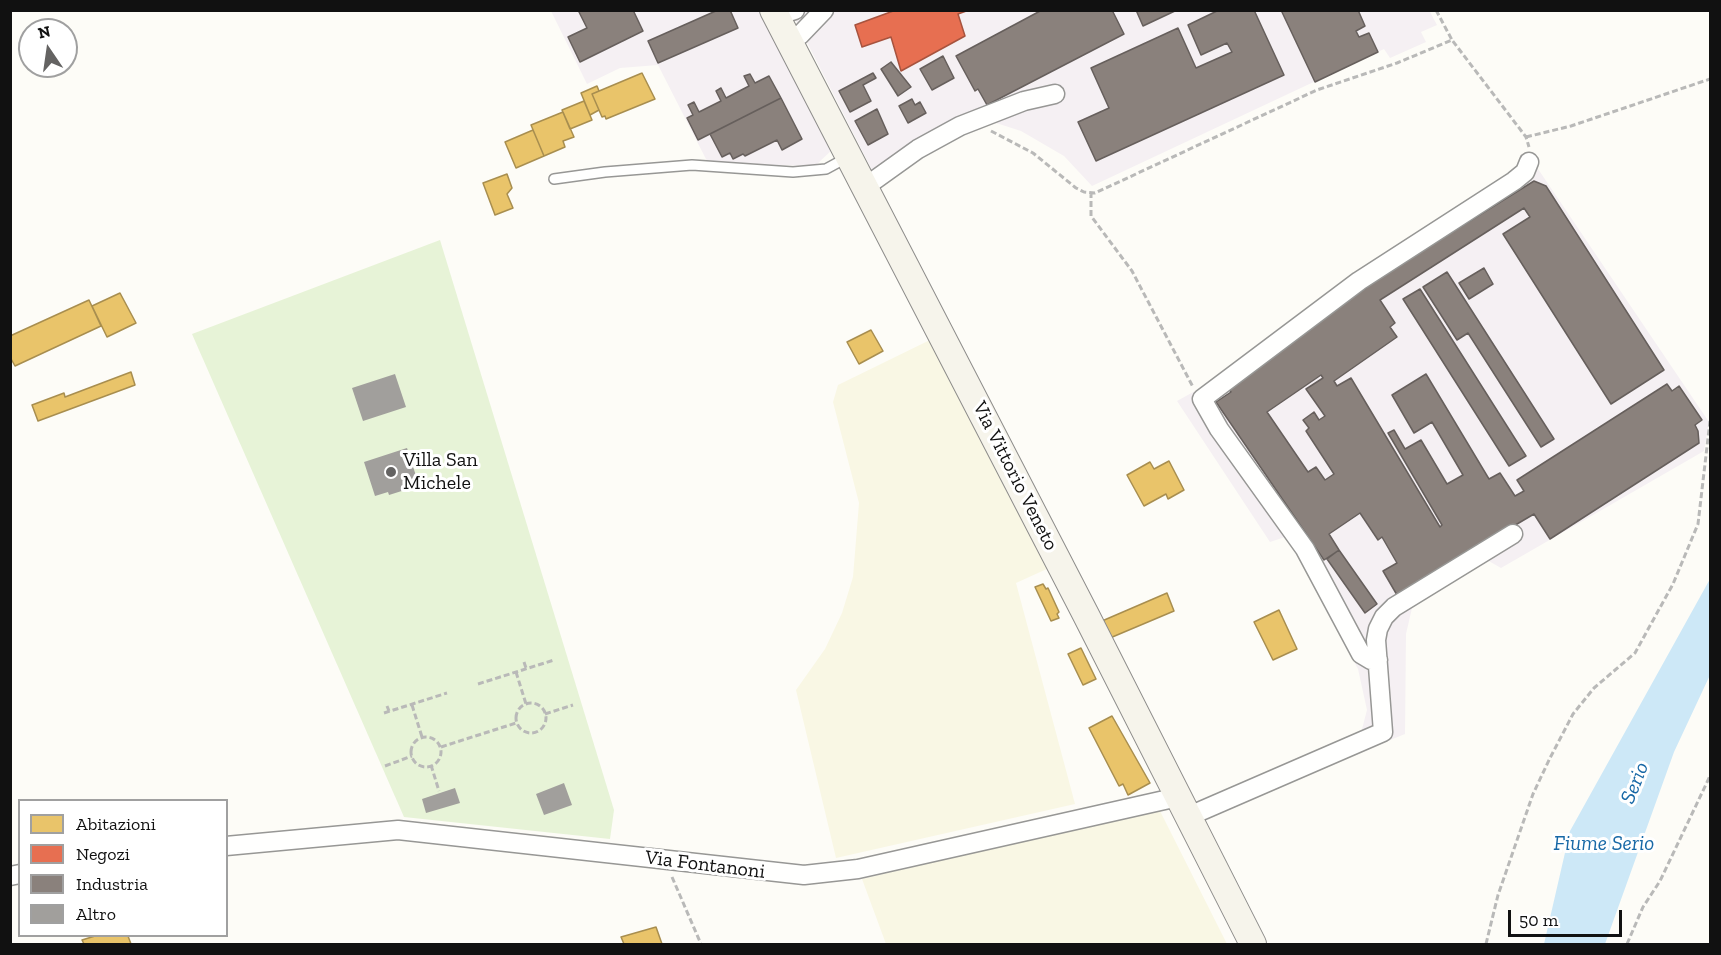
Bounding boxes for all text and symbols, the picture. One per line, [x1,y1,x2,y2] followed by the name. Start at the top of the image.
[18,18,78,78] north arrow
[36,21,52,43] text: N
[967,397,1063,555] street label: Via Vittorio Veneto
[403,448,478,495] place label: Villa San Michele
[384,465,398,479] marker: Villa San Michele
[1615,758,1655,808] water label: Serio
[18,799,228,937] legend
[76,813,156,835] text: Abitazioni
[1554,831,1654,857] water label: Fiume Serio
[76,843,130,865] text: Negozi
[644,846,766,884] street label: Via Fontanoni
[76,873,148,895] text: Industria
[1511,898,1625,936] scale bar
[76,903,116,925] text: Altro
[1519,909,1558,931] text: 50 m

